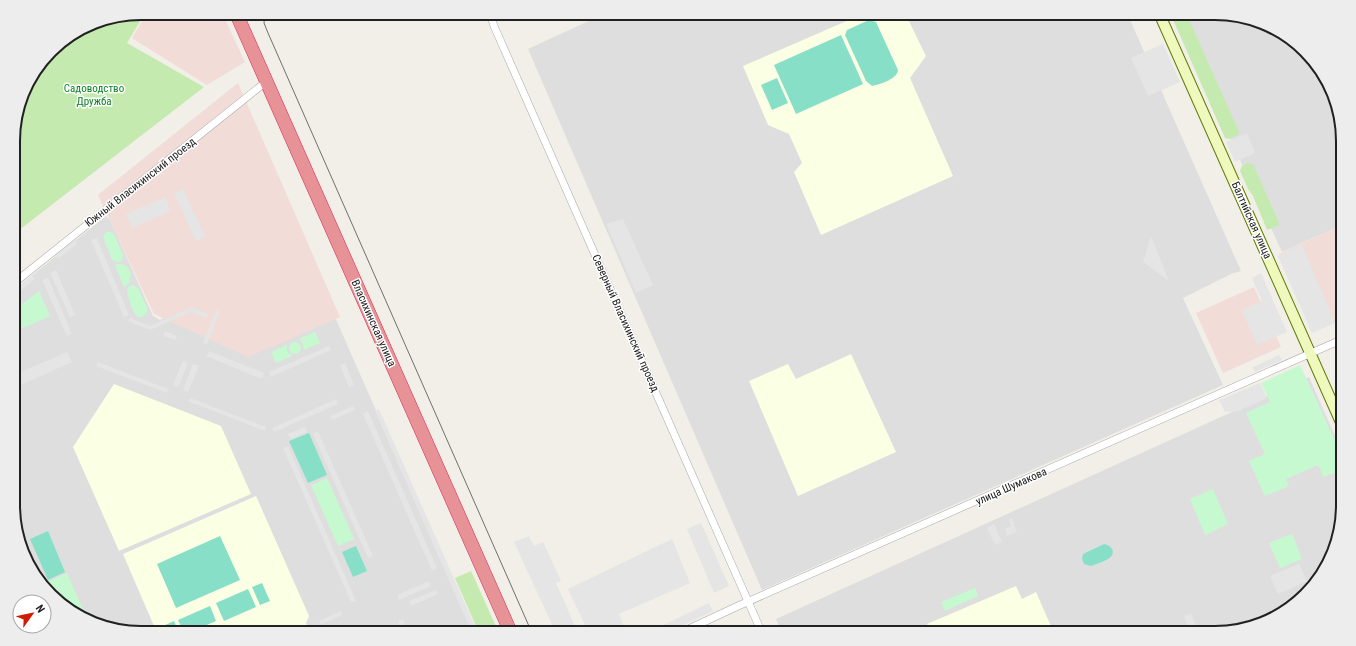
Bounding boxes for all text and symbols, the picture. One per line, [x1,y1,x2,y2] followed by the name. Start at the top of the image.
[64,82,125,108] park label: Садоводство Дружба
[82,135,198,230] street label: Южный Власихинский проезд
[1229,180,1274,261] street label: Балтийская улица
[589,253,662,394] street label: Северный Власихинский проезд
[349,278,399,369] street label: Власихинская улица
[974,465,1049,508] street label: улица Шумакова
[12,594,52,634] north arrow
[33,602,47,615] text: N

